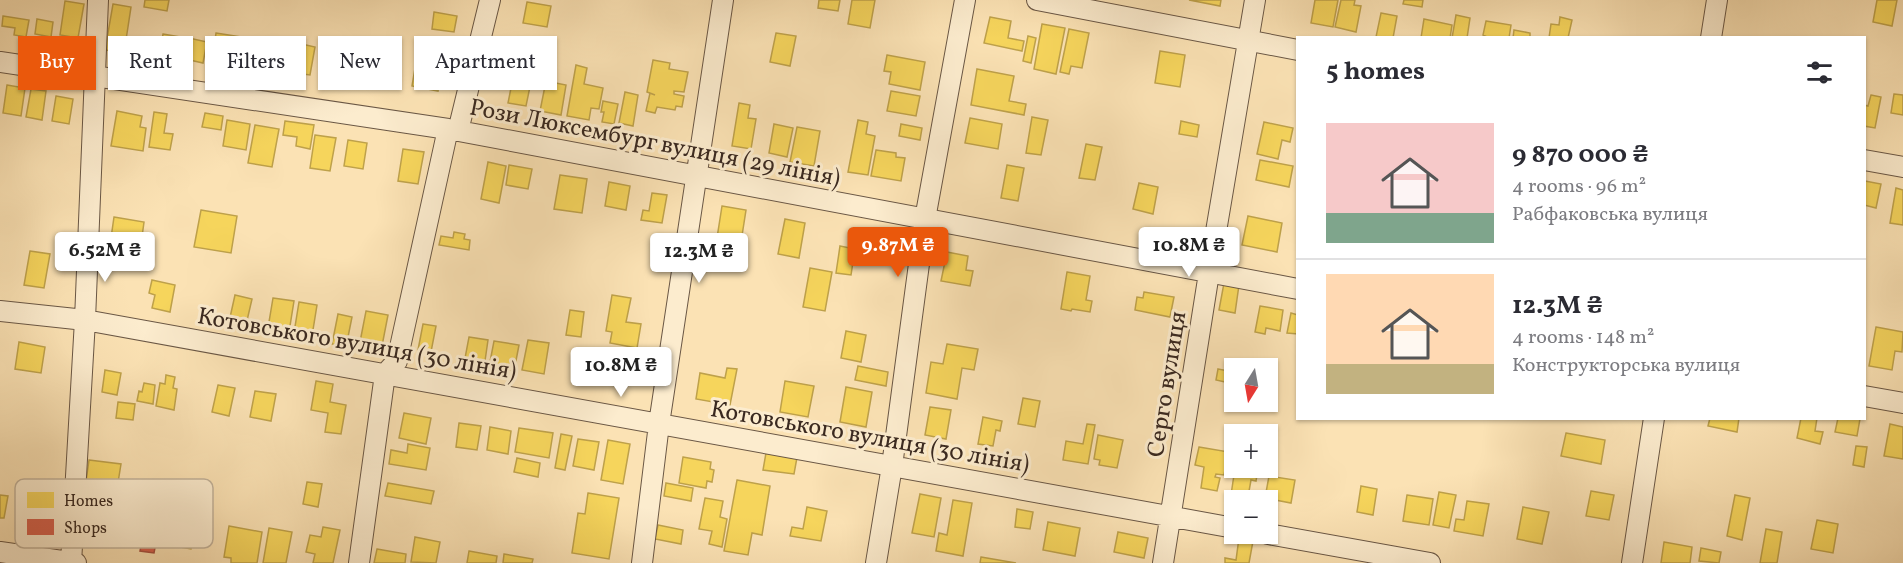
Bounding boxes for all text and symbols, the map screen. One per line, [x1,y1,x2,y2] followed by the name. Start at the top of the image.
[18,36,96,90] chip: Buy
[108,36,193,90] chip: Rent
[205,36,306,90] chip: Filters
[318,36,402,90] chip: New
[414,36,557,90] chip: Apartment
[1326,54,1425,90] text: 5 homes
[1803,56,1836,89] icon: filters
[466,91,843,197] street label: Рози Люксембург вулиця (29 лiнiя)
[1512,137,1649,173] text: 9 870 000 ₴
[1374,147,1446,219] icon: home
[1512,173,1646,201] text: 4 rooms · 96 m²
[1512,201,1708,229] text: Рабфаковська вулиця
[843,227,953,278] pin: 9.87M ₴
[1134,227,1244,278] pin: 10.8M ₴
[50,232,160,283] pin: 6.52M ₴
[861,232,935,260] text: 9.87M ₴
[1153,232,1225,260] text: 10.8M ₴
[644,233,754,284] pin: 12.3M ₴
[69,237,141,265] text: 6.52M ₴
[664,238,734,266] text: 12.3M ₴
[1512,288,1603,324] text: 12.3M ₴
[1374,298,1446,370] icon: home
[194,300,519,390] street label: Котовського вулиця (30 лiнiя)
[1140,309,1196,460] street label: Серго вулиця
[1512,324,1654,352] text: 4 rooms · 148 m²
[566,347,676,398] pin: 10.8M ₴
[585,352,657,380] text: 10.8M ₴
[1512,352,1740,380] text: Конструкторська вулиця
[1224,358,1278,412] north arrow
[1224,358,1278,544] map controls
[707,393,1032,483] street label: Котовського вулиця (30 лiнiя)
[1224,424,1278,478] button: +
[15,479,213,548] legend
[1224,490,1278,544] button: −
[64,491,113,513] text: Homes
[64,518,107,540] text: Shops

